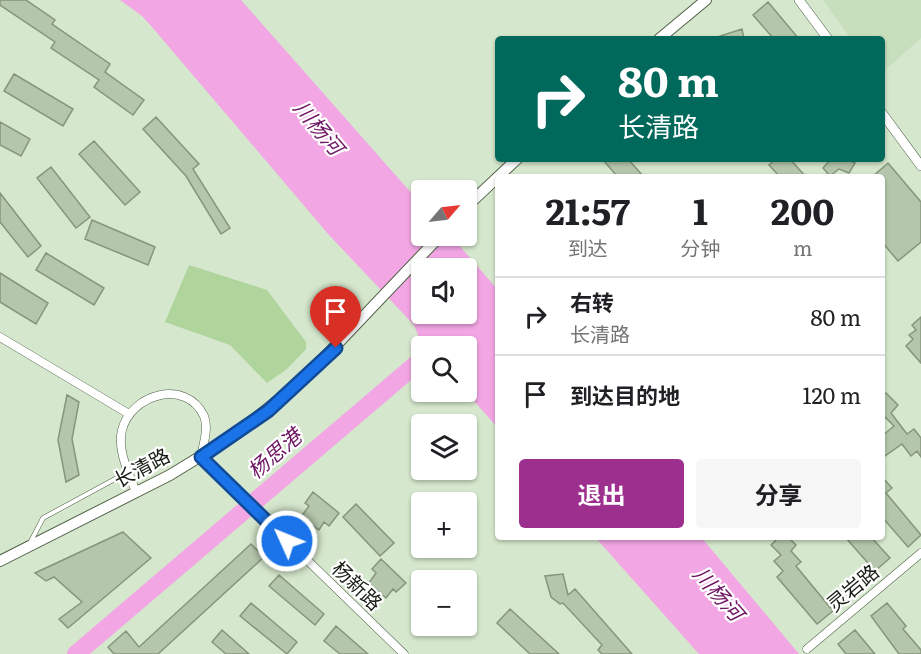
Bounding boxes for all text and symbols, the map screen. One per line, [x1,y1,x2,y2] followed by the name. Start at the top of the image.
[618,48,719,110] text: 80 m
[519,60,597,138] icon: right
[288,92,355,164] water label: 川杨河
[618,105,699,145] text: 长清路
[411,180,477,246] north arrow
[411,180,477,636] map controls
[545,183,630,236] text: 21:57
[693,183,708,236] text: 1
[771,183,835,236] text: 200
[568,232,608,262] text: 到达
[680,232,720,262] text: 分钟
[793,232,812,262] text: m
[411,258,477,324] button: sound
[570,285,614,318] text: 右转
[310,286,361,348] pin
[319,295,352,328] icon: arrive
[519,300,552,333] icon: right
[810,300,861,333] text: 80 m
[570,318,630,348] text: 长清路
[411,336,477,402] button: search
[519,378,552,411] icon: arrive
[570,378,680,411] text: 到达目的地
[802,378,861,411] text: 120 m
[411,414,477,480] button: layers
[239,418,310,484] water label: 杨思港
[108,439,175,494] street label: 长清路
[519,459,684,528] button: 退出
[696,459,861,528] button: 分享
[411,492,477,558] button: +
[255,509,319,573] position arrow
[326,553,390,616] street label: 杨新路
[819,556,884,617] street label: 灵岩路
[688,558,755,629] water label: 川杨河
[411,570,477,636] button: −

